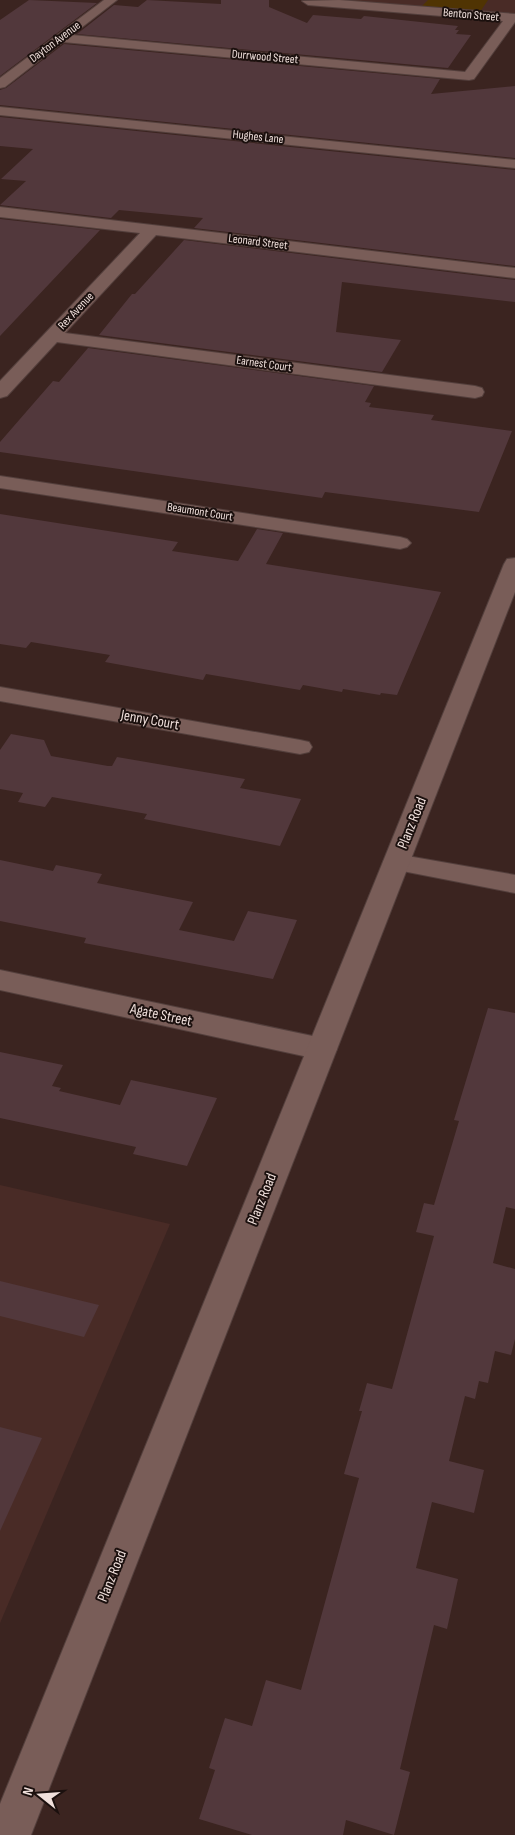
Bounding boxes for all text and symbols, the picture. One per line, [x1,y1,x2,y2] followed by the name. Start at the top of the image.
[442,5,500,25] street label: Benton Street
[27,18,84,66] street label: Dayton Avenue
[231,47,299,67] street label: Durrwood Street
[232,127,284,147] street label: Hughes Lane
[228,231,289,253] street label: Leonard Street
[55,289,97,333] street label: Rex Avenue
[235,353,293,375] street label: Earnest Court
[166,499,234,525] street label: Beaumont Court
[118,705,181,735] street label: Jenny Court
[393,794,431,852] street label: Planz Road
[127,999,194,1031] street label: Agate Street
[243,1170,281,1228] street label: Planz Road
[93,1547,131,1605] street label: Planz Road
[15,1770,65,1820] north arrow
[19,1785,37,1797] text: N

